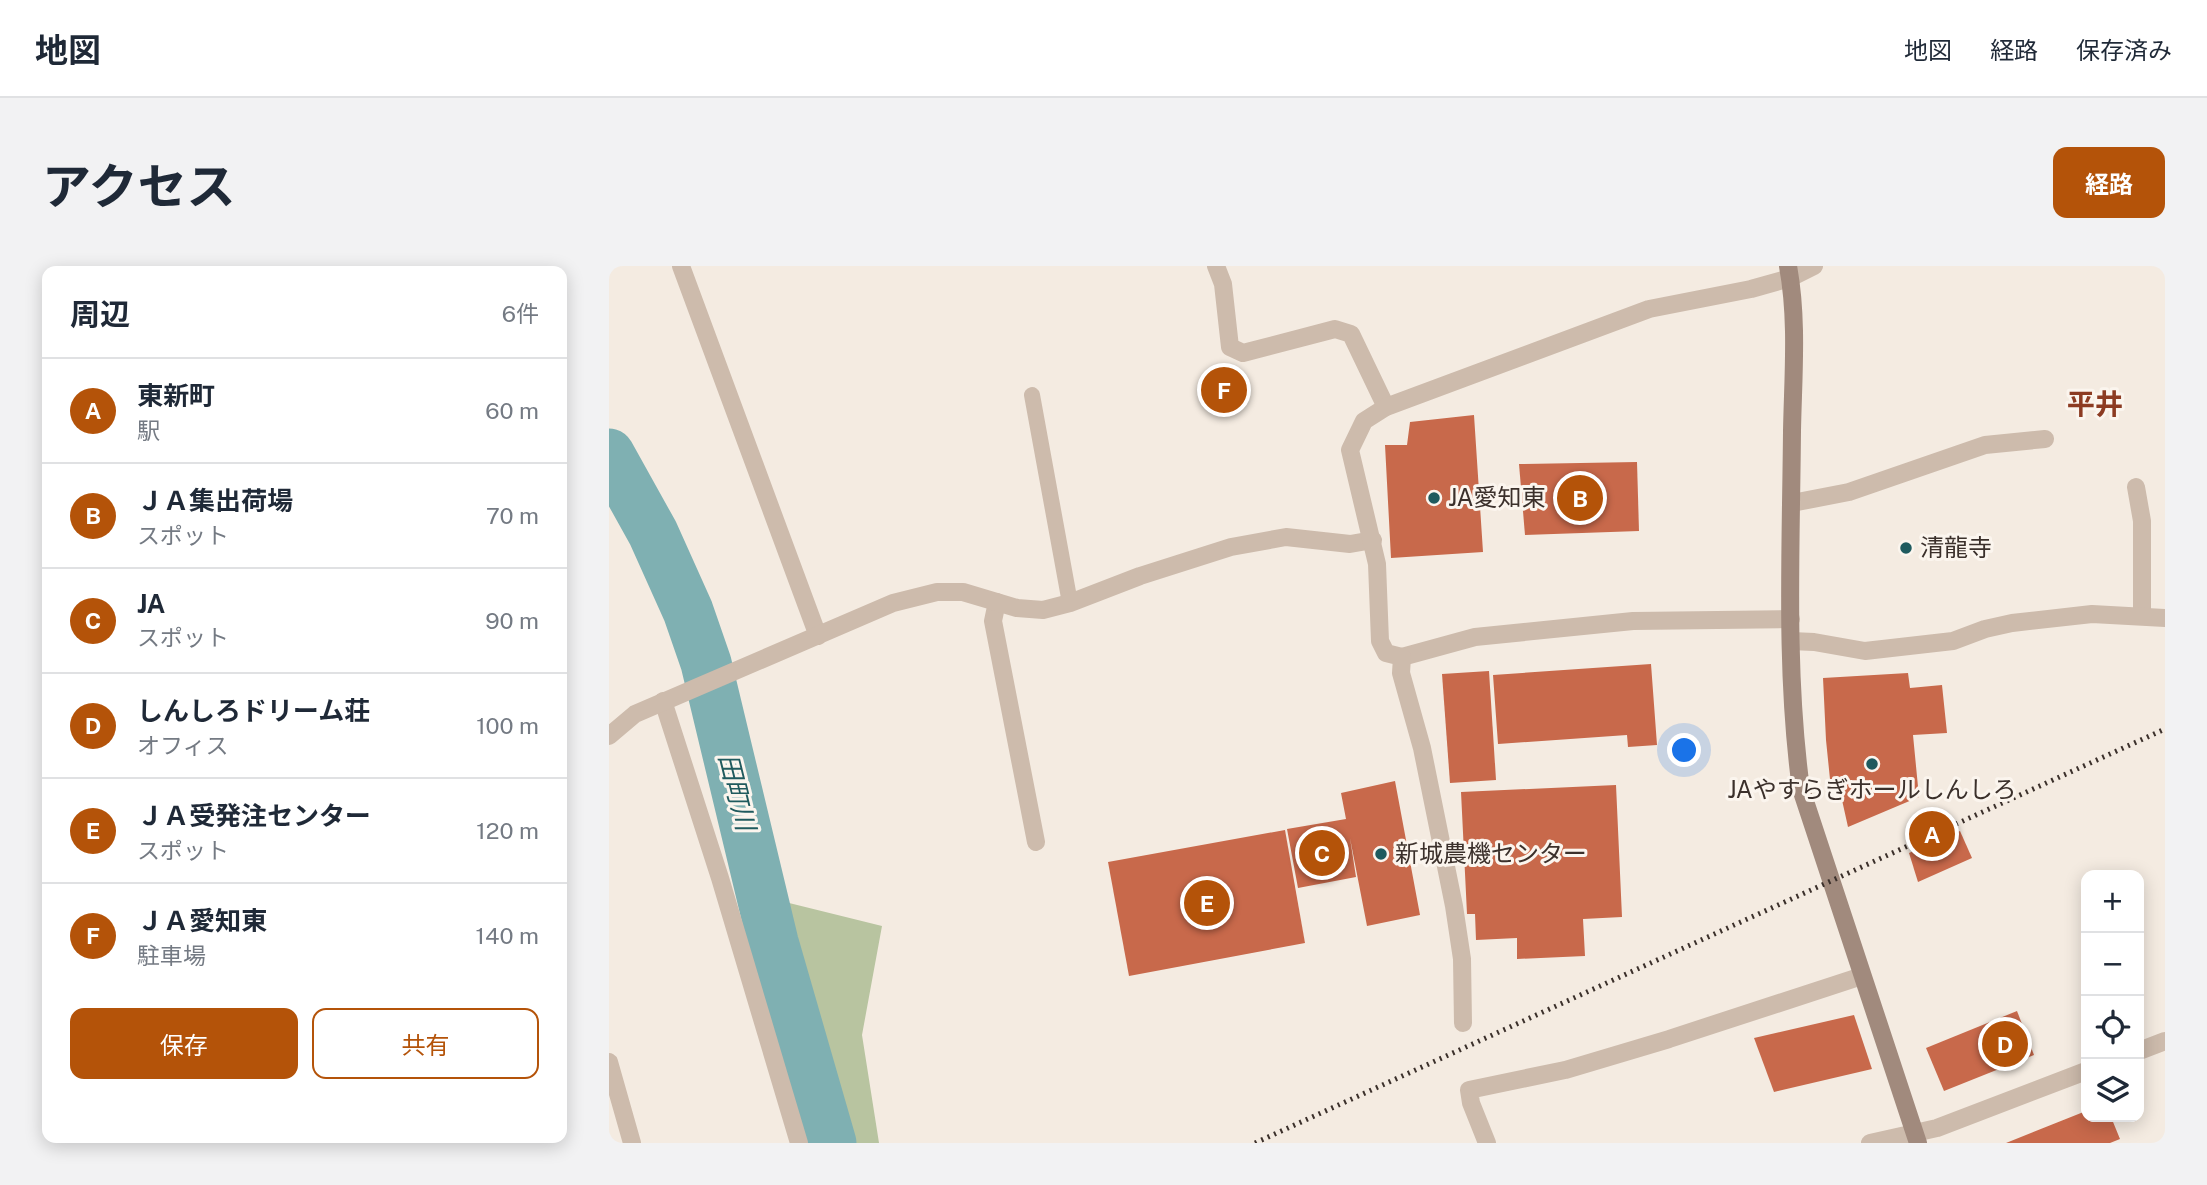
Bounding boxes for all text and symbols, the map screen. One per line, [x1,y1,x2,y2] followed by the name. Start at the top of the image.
[35,31,101,69] text: 地図
[1904,36,1952,64] text: 地図
[1990,36,2038,64] text: 経路
[2076,36,2172,64] text: 保存済み
[2053,147,2165,218] button: 経路
[42,157,236,215] text: アクセス
[70,296,130,332] text: 周辺
[502,300,539,327] text: 6件
[1201,364,1247,416] pin: F
[137,380,215,411] text: 東新町
[2067,387,2123,420] district label: 平井
[85,397,101,424] text: A
[485,397,539,424] text: 60 m
[137,417,160,444] text: 駅
[1557,472,1603,524] pin: B
[1448,483,1546,511] place label: JA愛知東
[137,485,293,516] text: ＪＡ集出荷場
[1426,490,1442,506] marker: JA愛知東
[85,502,101,529] text: B
[486,502,539,529] text: 70 m
[137,522,229,549] text: スポット
[1920,533,1992,561] place label: 清龍寺
[1898,540,1914,556] marker: 清龍寺
[137,588,165,619] text: JA
[85,607,101,634] text: C
[485,607,539,634] text: 90 m
[137,624,229,651] text: スポット
[137,695,370,726] text: しんしろドリーム荘
[85,712,101,739] text: D
[476,712,539,739] text: 100 m
[137,732,229,759] text: オフィス
[1667,733,1701,767] your location
[713,750,763,836] water label: 田町川
[1864,756,1880,772] marker: JAやすらぎホールしんしろ
[1727,775,2017,803] place label: JAやすらぎホールしんしろ
[137,800,371,831] text: ＪＡ受発注センター
[1909,808,1955,860] pin: A
[86,817,100,844] text: E
[476,817,539,844] text: 120 m
[1299,827,1345,879] pin: C
[137,837,229,864] text: スポット
[1395,839,1587,867] place label: 新城農機センター
[1373,846,1389,862] marker: 新城農機センター
[2081,870,2144,1122] map controls
[2081,870,2144,933] button: +
[1184,877,1230,929] pin: E
[137,905,267,936] text: ＪＡ愛知東
[86,922,100,949] text: F
[476,922,539,949] text: 140 m
[2081,933,2144,996] button: −
[137,942,206,969] text: 駐車場
[2081,996,2144,1059] button: locate
[70,1008,298,1079] button: 保存
[312,1008,539,1079] button: 共有
[1982,1018,2028,1070] pin: D
[2081,1059,2144,1122] button: layers

